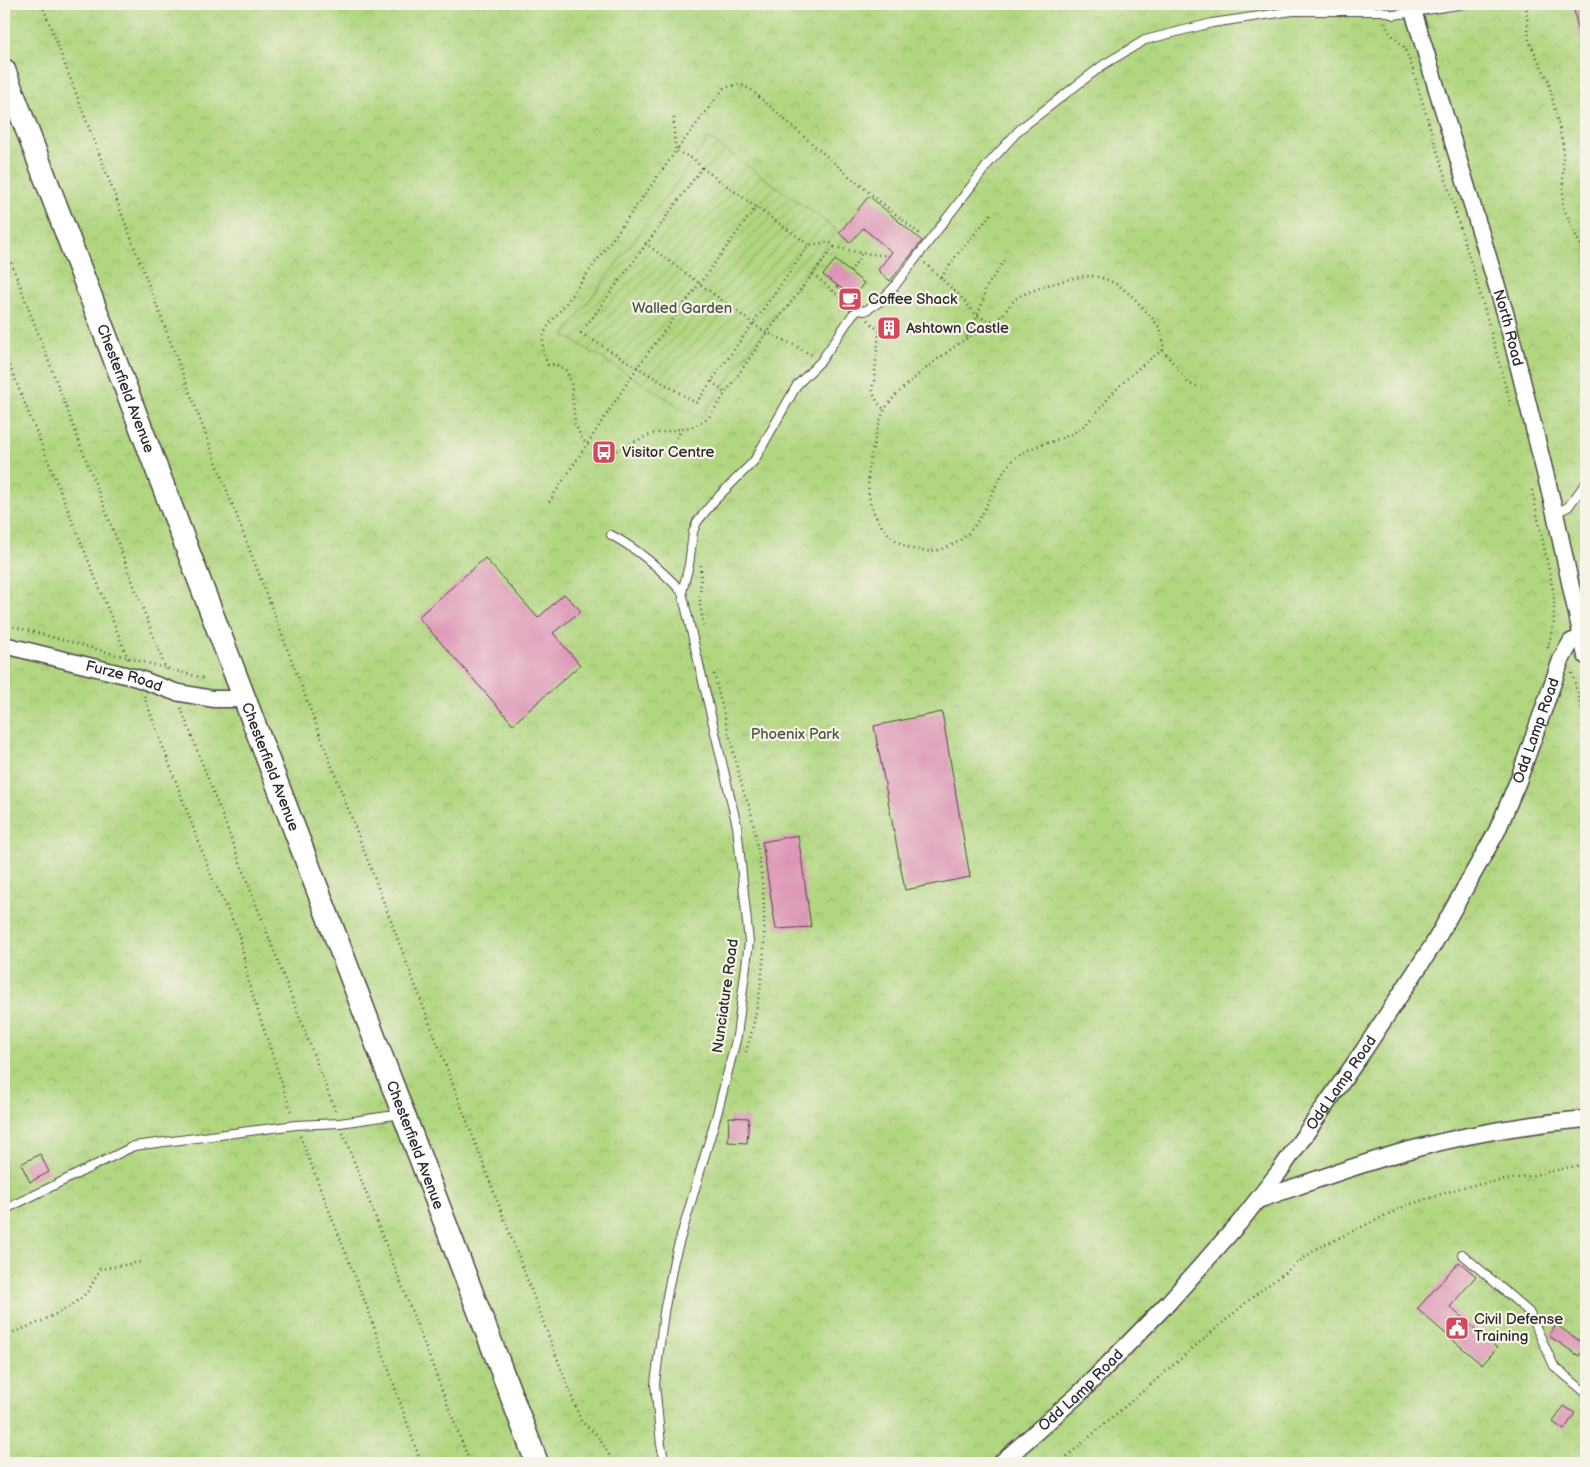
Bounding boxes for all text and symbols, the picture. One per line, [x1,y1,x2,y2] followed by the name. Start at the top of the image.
[837,286,863,312] cafe icon: Coffee Shack
[1488,287,1527,368] street label: North Road
[868,290,958,309] place label: Coffee Shack
[632,299,732,318] park label: Walled Garden
[876,315,902,341] building icon: Ashtown Castle
[906,319,1009,338] place label: Ashtown Castle
[92,322,159,456] street label: Chesterfield Avenue
[591,439,617,465] bus stop icon: Visitor Centre
[622,443,715,462] place label: Visitor Centre
[84,657,165,697] street label: Furze Road
[1509,675,1564,786] street label: Odd Lamp Road
[237,700,303,834] street label: Chesterfield Avenue
[751,725,840,744] park label: Phoenix Park
[708,938,743,1054] street label: Nunciature Road
[1302,1032,1381,1134] street label: Odd Lamp Road
[382,1078,448,1212] street label: Chesterfield Avenue
[1474,1310,1563,1346] place label: Civil Defense Training
[1444,1315,1470,1341] public building icon: Civil Defense Training
[1034,1345,1128,1436] street label: Odd Lamp Road

